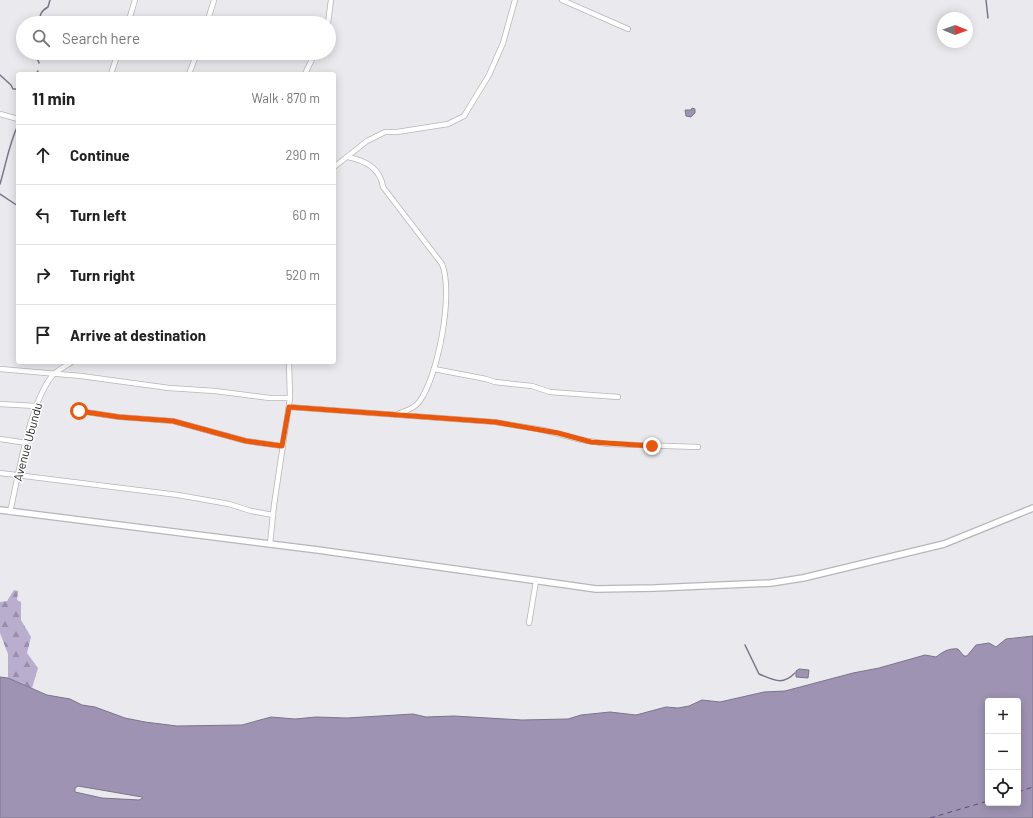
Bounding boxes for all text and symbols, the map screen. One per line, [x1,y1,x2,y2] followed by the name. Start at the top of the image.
[937,12,973,48] north arrow
[16,16,336,60] search box
[30,27,52,49] icon: search
[62,29,140,47] text: Search here
[32,88,75,108] text: 11 min
[252,90,320,106] text: Walk · 870 m
[32,144,54,166] icon: ahead
[70,146,130,164] text: Continue
[286,147,320,163] text: 290 m
[32,204,54,226] icon: left
[70,206,126,224] text: Turn left
[293,207,320,223] text: 60 m
[32,264,54,286] icon: right
[70,266,135,284] text: Turn right
[286,267,320,283] text: 520 m
[32,324,54,346] icon: arrive
[70,326,206,344] text: Arrive at destination
[10,401,44,483] street label: Avenue Ubundu
[70,402,88,420] route start
[643,437,661,455] route end
[985,698,1021,806] map controls
[985,698,1021,734] button: +
[985,734,1021,770] button: −
[985,770,1021,806] button: locate

